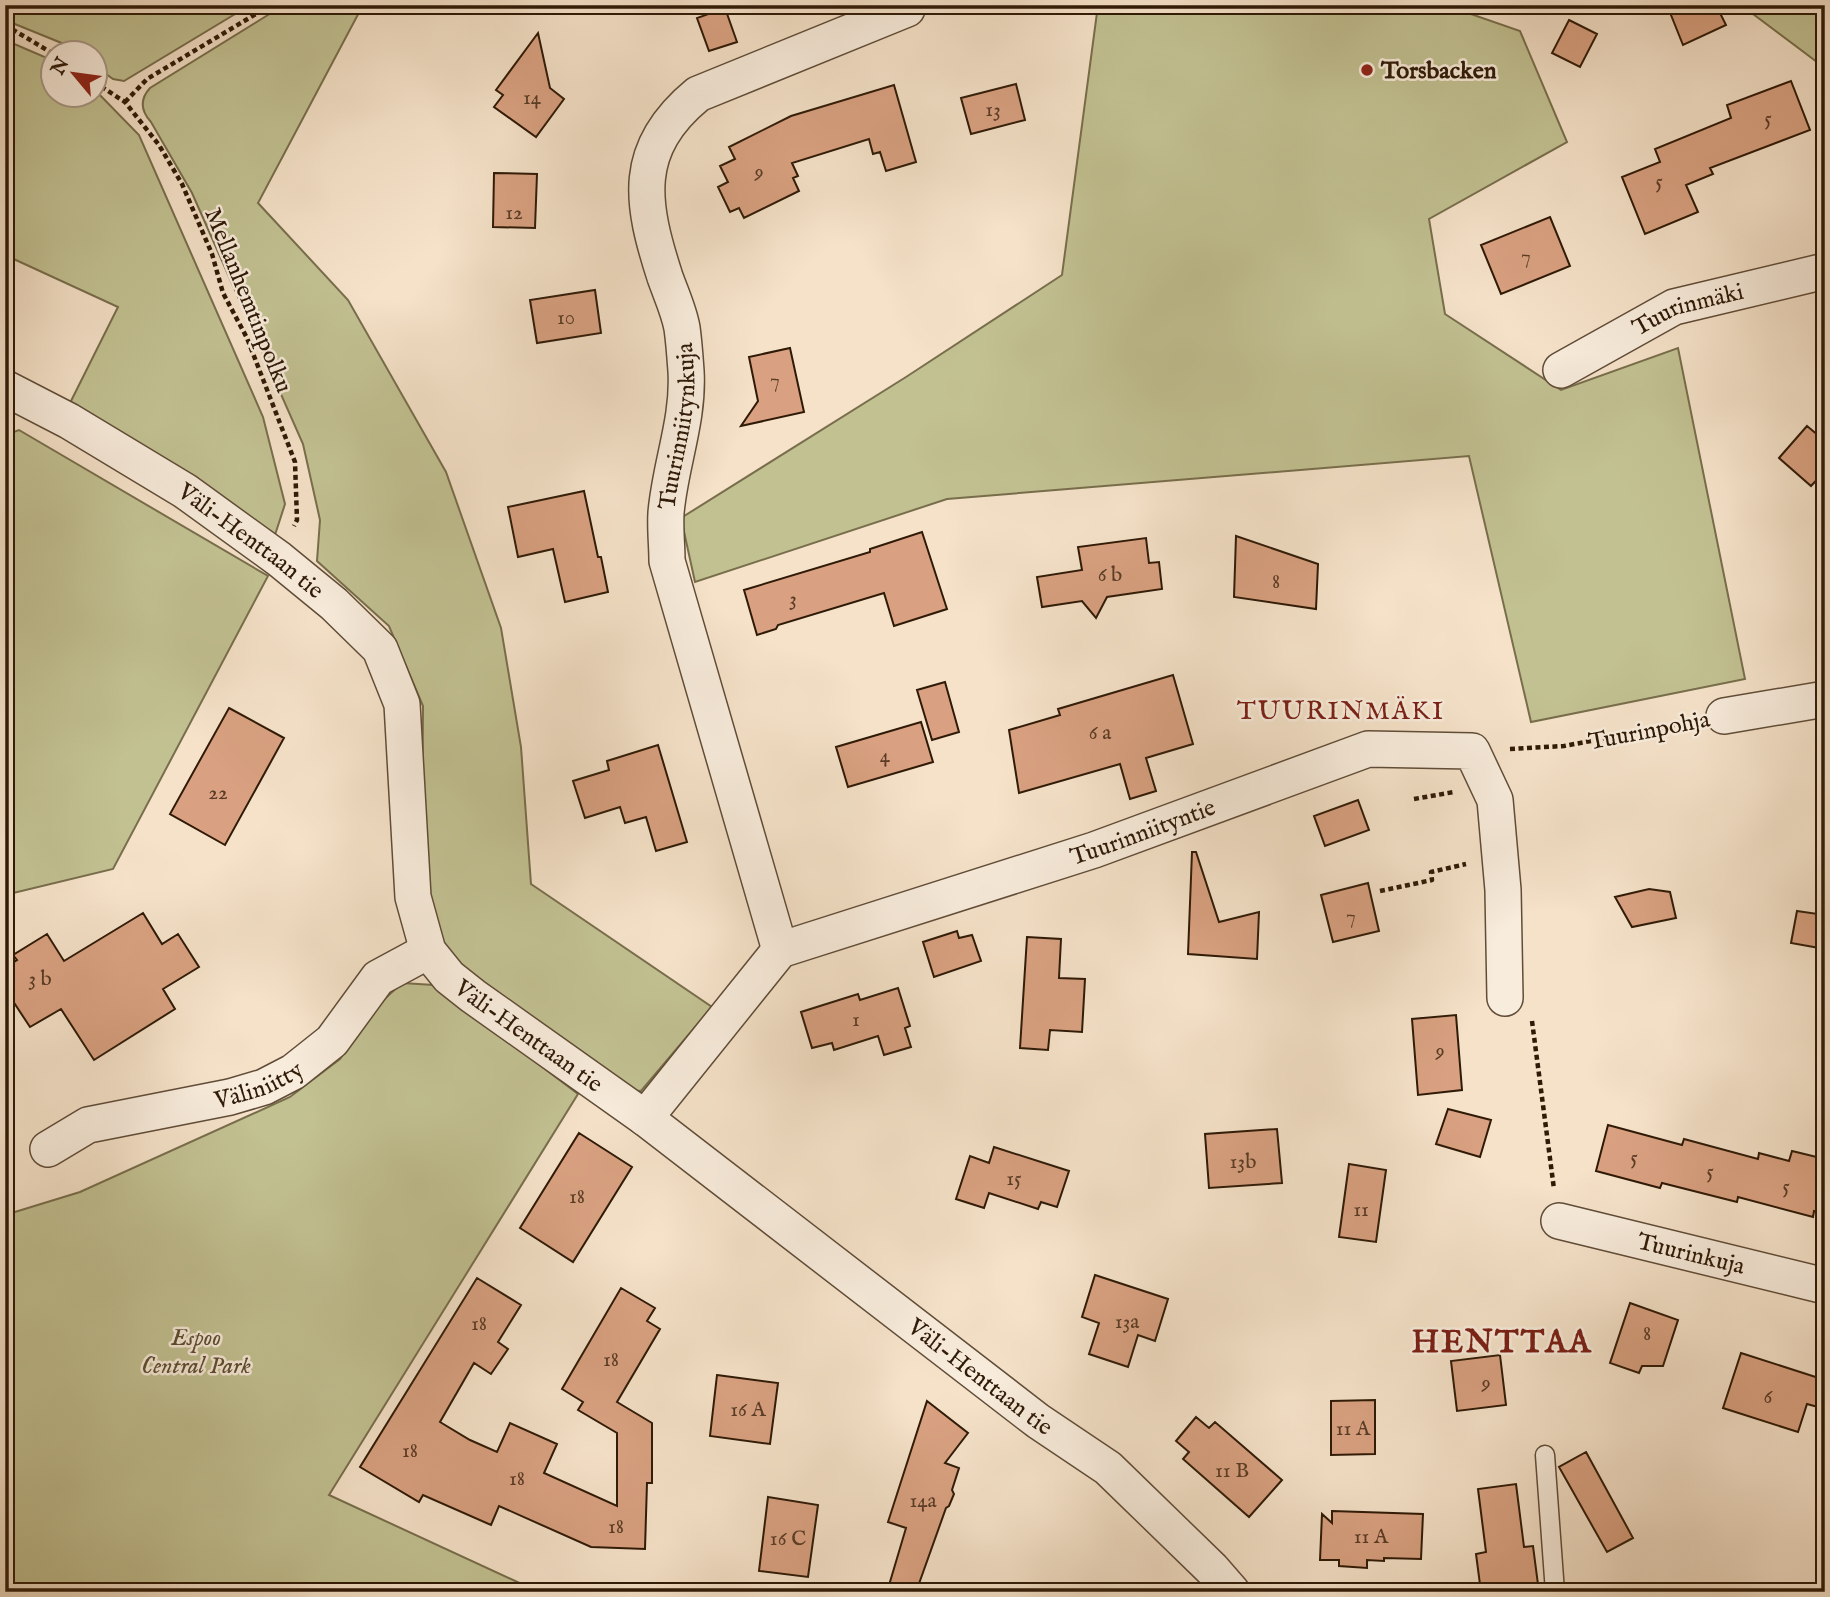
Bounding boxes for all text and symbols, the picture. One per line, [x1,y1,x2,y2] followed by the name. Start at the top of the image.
[38,38,108,108] north arrow
[46,53,76,81] text: N
[1380,56,1497,87] place label: Torsbacken
[1359,62,1375,78] marker: Torsbacken
[523,85,542,112] house number: 14
[985,97,1001,124] house number: 13
[1764,106,1772,133] house number: 5
[753,159,764,186] house number: 9
[1655,169,1663,196] house number: 5
[505,200,523,227] house number: 12
[196,203,299,398] street label: Mellanhemtinpolku
[1521,244,1531,271] house number: 7
[1627,277,1747,344] street label: Tuurinmäki
[557,305,575,332] house number: 10
[652,341,703,511] street label: Tuurinniitynkuja
[770,368,780,395] house number: 7
[170,476,330,606] street label: Väli-Henttaan tie
[1098,562,1122,589] house number: 6 b
[1272,569,1280,596] house number: 8
[789,586,797,613] house number: 3
[1237,695,1445,728] district label: TUURINMÄKI
[1586,704,1713,758] street label: Tuurinpohja
[1089,720,1112,747] house number: 6 a
[880,743,891,770] house number: 4
[208,780,228,807] house number: 22
[1067,793,1220,874] street label: Tuurinniityntie
[1346,904,1356,931] house number: 7
[28,966,52,993] house number: 3 b
[447,973,608,1100] street label: Väli-Henttaan tie
[852,1007,860,1034] house number: 1
[1434,1038,1445,1065] house number: 9
[211,1055,311,1117] street label: Väliniitty
[1630,1145,1638,1172] house number: 5
[1230,1149,1256,1176] house number: 13b
[1706,1159,1714,1186] house number: 5
[1006,1166,1022,1193] house number: 15
[1782,1174,1790,1201] house number: 5
[569,1184,585,1211] house number: 18
[1353,1197,1369,1224] house number: 11
[1634,1227,1748,1283] street label: Tuurinkuja
[1115,1309,1140,1336] house number: 13a
[471,1311,487,1338] house number: 18
[900,1311,1058,1443] street label: Väli-Henttaan tie
[1643,1321,1651,1348] house number: 8
[141,1323,251,1382] park label: Espoo Central Park
[1412,1323,1592,1364] district label: HENTTAA
[603,1347,619,1374] house number: 18
[1480,1370,1491,1397] house number: 9
[1764,1384,1774,1411] house number: 6
[730,1397,767,1424] house number: 16 A
[1336,1416,1371,1443] house number: 11 A
[402,1438,418,1465] house number: 18
[1215,1458,1249,1485] house number: 11 B
[509,1466,525,1493] house number: 18
[909,1488,938,1515] house number: 14a
[608,1514,624,1541] house number: 18
[1354,1524,1389,1551] house number: 11 A
[770,1526,806,1553] house number: 16 C

